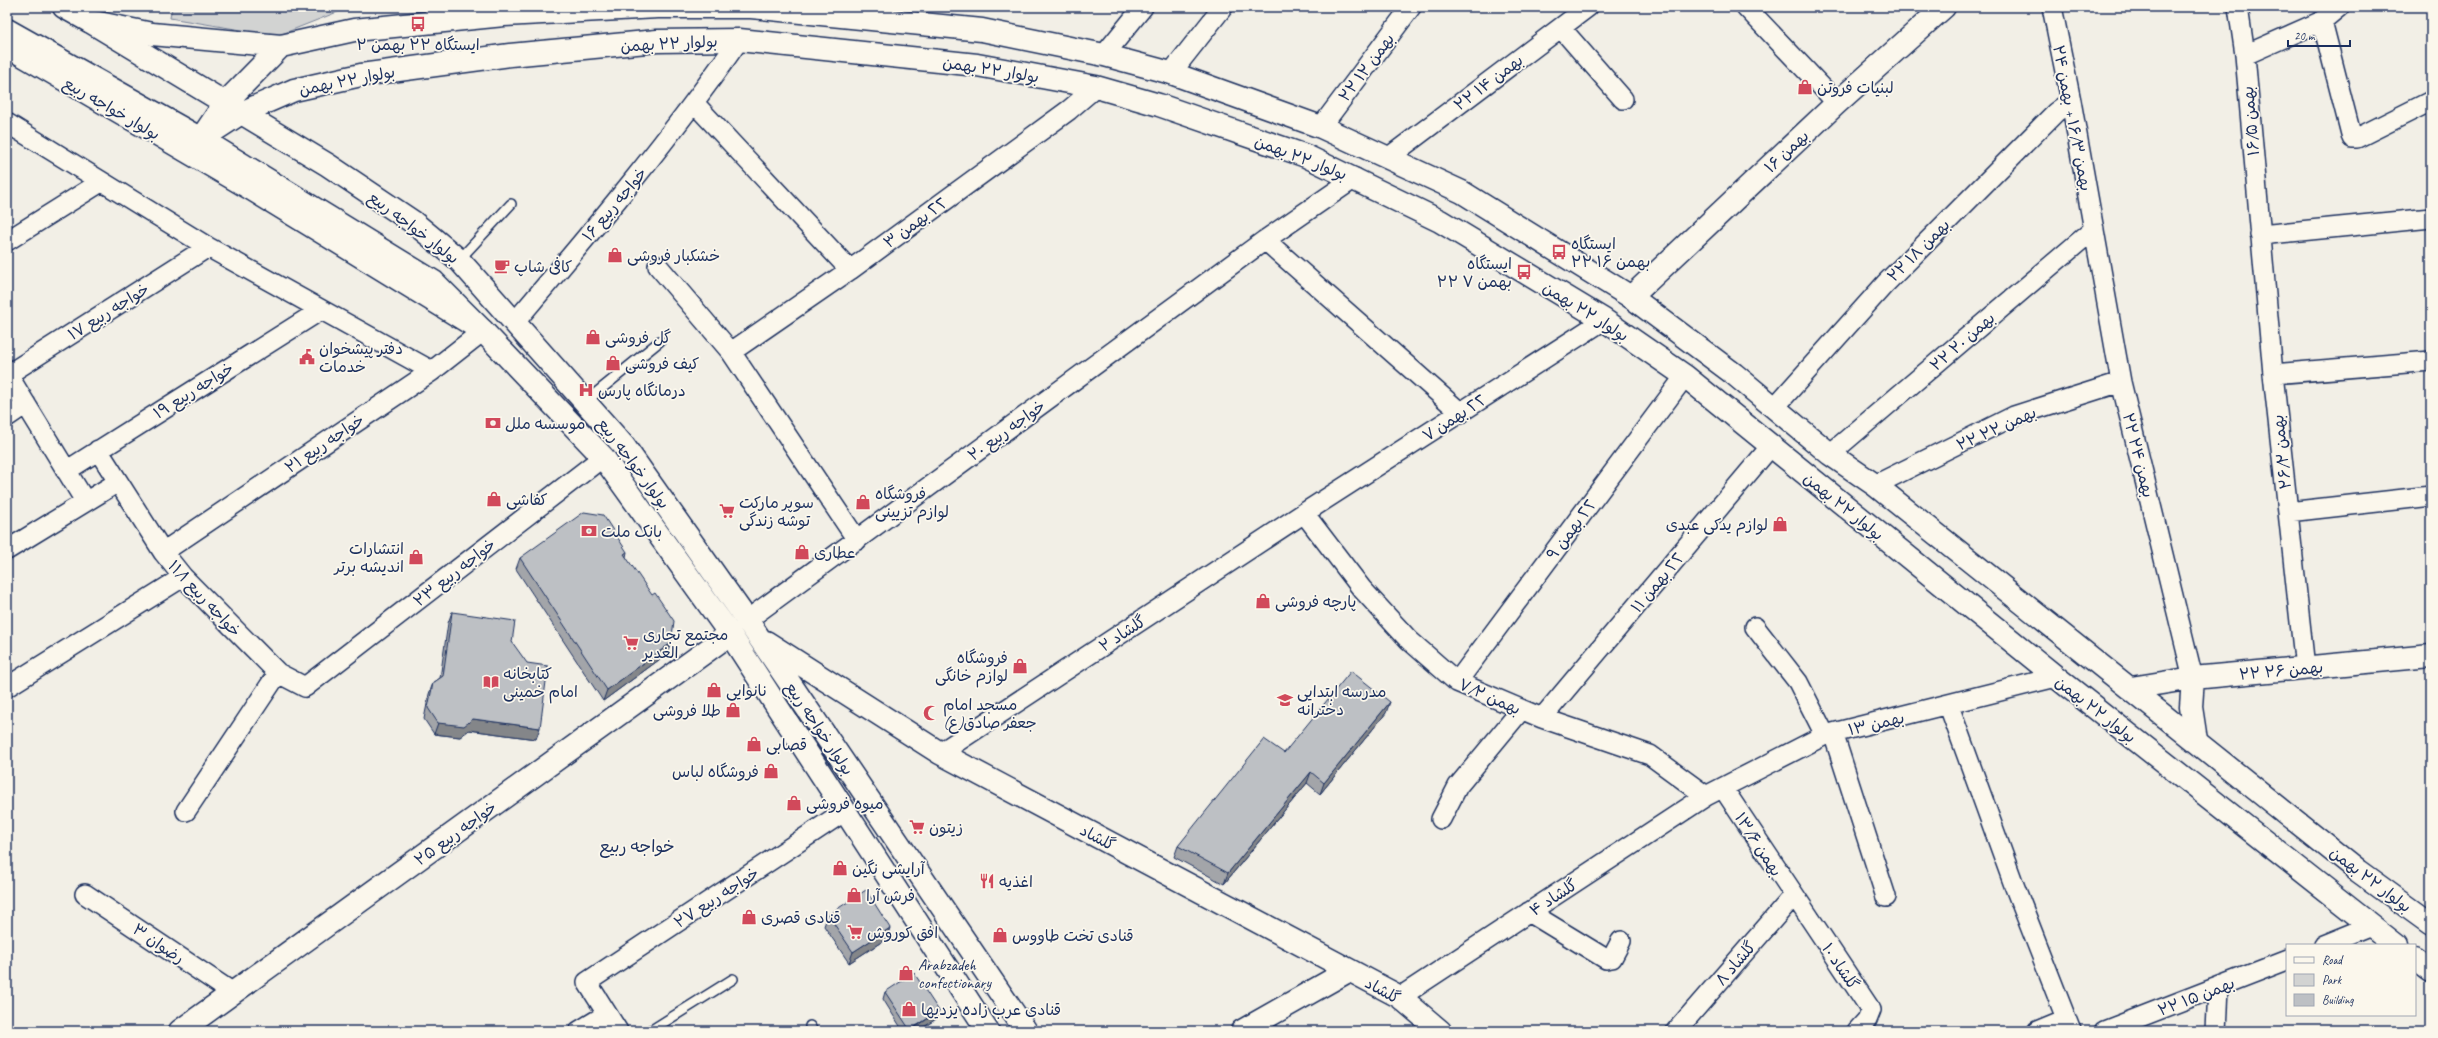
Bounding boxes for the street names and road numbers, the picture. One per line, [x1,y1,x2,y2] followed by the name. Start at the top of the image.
[1335,29,1399,106] street label: ۲۲ بهمن ۱۲
[620,31,718,57] street label: بولوار ۲۲ بهمن
[2048,44,2096,193] street label: بهمن ۱۶/۳ + بهمن ۲۴
[1450,50,1527,115] street label: ۲۲ بهمن ۱۴
[941,52,1041,87] street label: بولوار ۲۲ بهمن
[297,62,397,100] street label: بولوار ۲۲ بهمن
[59,73,163,146] street label: بولوار خواجه ربیع
[2238,85,2264,157] street label: بهمن ۱۶/۵
[1760,126,1813,177] street label: بهمن ۱۶
[1252,131,1350,185] street label: بولوار ۲۲ بهمن
[578,164,652,246] street label: خواجه ربیع ۱۶
[363,187,463,269] street label: بولوار خواجه ربیع
[880,193,952,253] street label: ٢٢ بهمن ۳
[1883,215,1954,286] street label: ۲۲ بهمن ۱۸
[1539,278,1632,346] street label: بولوار ۲۲ بهمن
[64,279,153,346] street label: خواجه ربیع ۱۷
[1926,308,1999,376] street label: ۲۲ بهمن ۲۰
[150,358,238,424] street label: خواجه ربیع ۱۹
[1419,390,1490,446] street label: ٢٢ بهمن ٧
[964,396,1050,466] street label: خواجه ربیع ۲۰
[1953,402,2040,455] street label: ۲۲ بهمن ۲۲
[281,410,369,479] street label: خواجه ربیع ۲۱
[2118,411,2158,500] street label: ۲۲ بهمن ۲۴
[592,414,674,514] street label: بولوار خواجه ربیع
[2268,414,2296,490] street label: بهمن ۲۶/۲
[1799,468,1888,545] street label: بولوار ۲۲ بهمن
[1542,495,1601,564] street label: ٢٢ بهمن ۹
[410,534,500,612] street label: خواجه ربیع ۲۳
[1627,548,1689,617] street label: ٢٢ بهمن ١١
[163,556,245,642] street label: خواجه ربیع ۱۱/۱
[1095,611,1150,656] street label: گلشاد ۲
[2238,657,2324,685] street label: ۲۲ بهمن ۲۶
[2051,672,2140,748] street label: بولوار ۲۲ بهمن
[1455,674,1524,719] street label: بهمن ۷/۲
[780,678,858,780] street label: بولوار خواجه ربیع
[1846,708,1906,740] street label: بهمن ۱۳
[411,797,501,871] street label: خواجه ربیع ۲۵
[1730,809,1786,880] street label: بهمن ۱۳/۶
[1076,820,1119,856] street label: گلشاد
[2325,842,2415,917] street label: بولوار ۲۲ بهمن
[670,863,763,933] street label: خواجه ربیع ۲۷
[1526,875,1581,921] street label: گلشاد ۴
[129,919,188,968] street label: رضوان ۳
[1711,937,1761,990] street label: گلشاد ۸
[1817,939,1863,994] street label: گلشاد ۱۰
[1361,973,1404,1009] street label: گلشاد
[2155,973,2238,1021] street label: ۲۲ بهمن ۱۵

